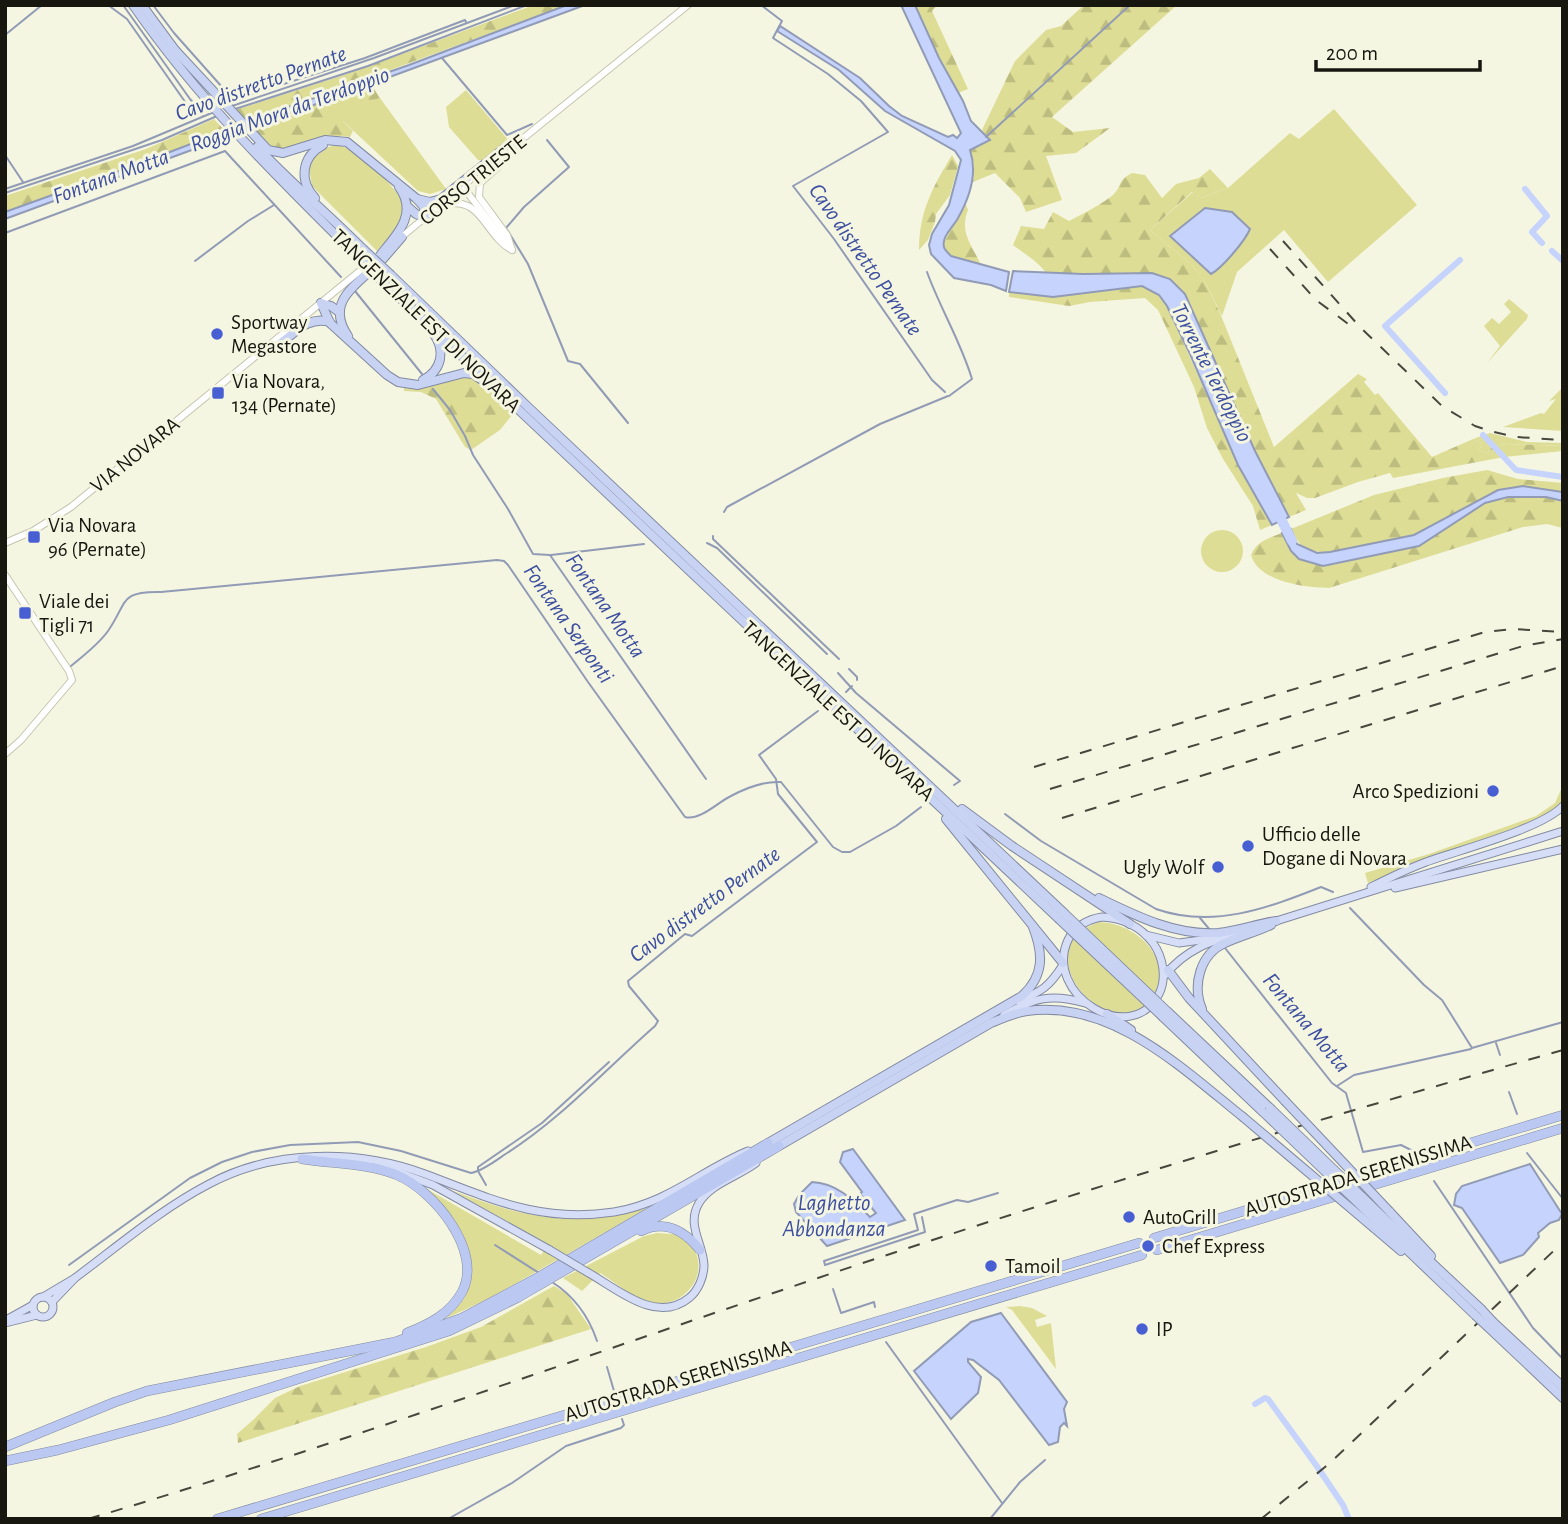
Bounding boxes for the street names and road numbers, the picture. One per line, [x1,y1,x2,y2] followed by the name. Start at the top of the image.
[416,131,530,229] street label: CORSO TRIESTE
[327,225,525,417] street label: TANGENZIALE EST DI NOVARA
[87,413,183,497] street label: VIA NOVARA
[738,617,938,805] street label: TANGENZIALE EST DI NOVARA
[1242,1131,1474,1221] street label: AUTOSTRADA SERENISSIMA
[562,1336,794,1426] street label: AUTOSTRADA SERENISSIMA

